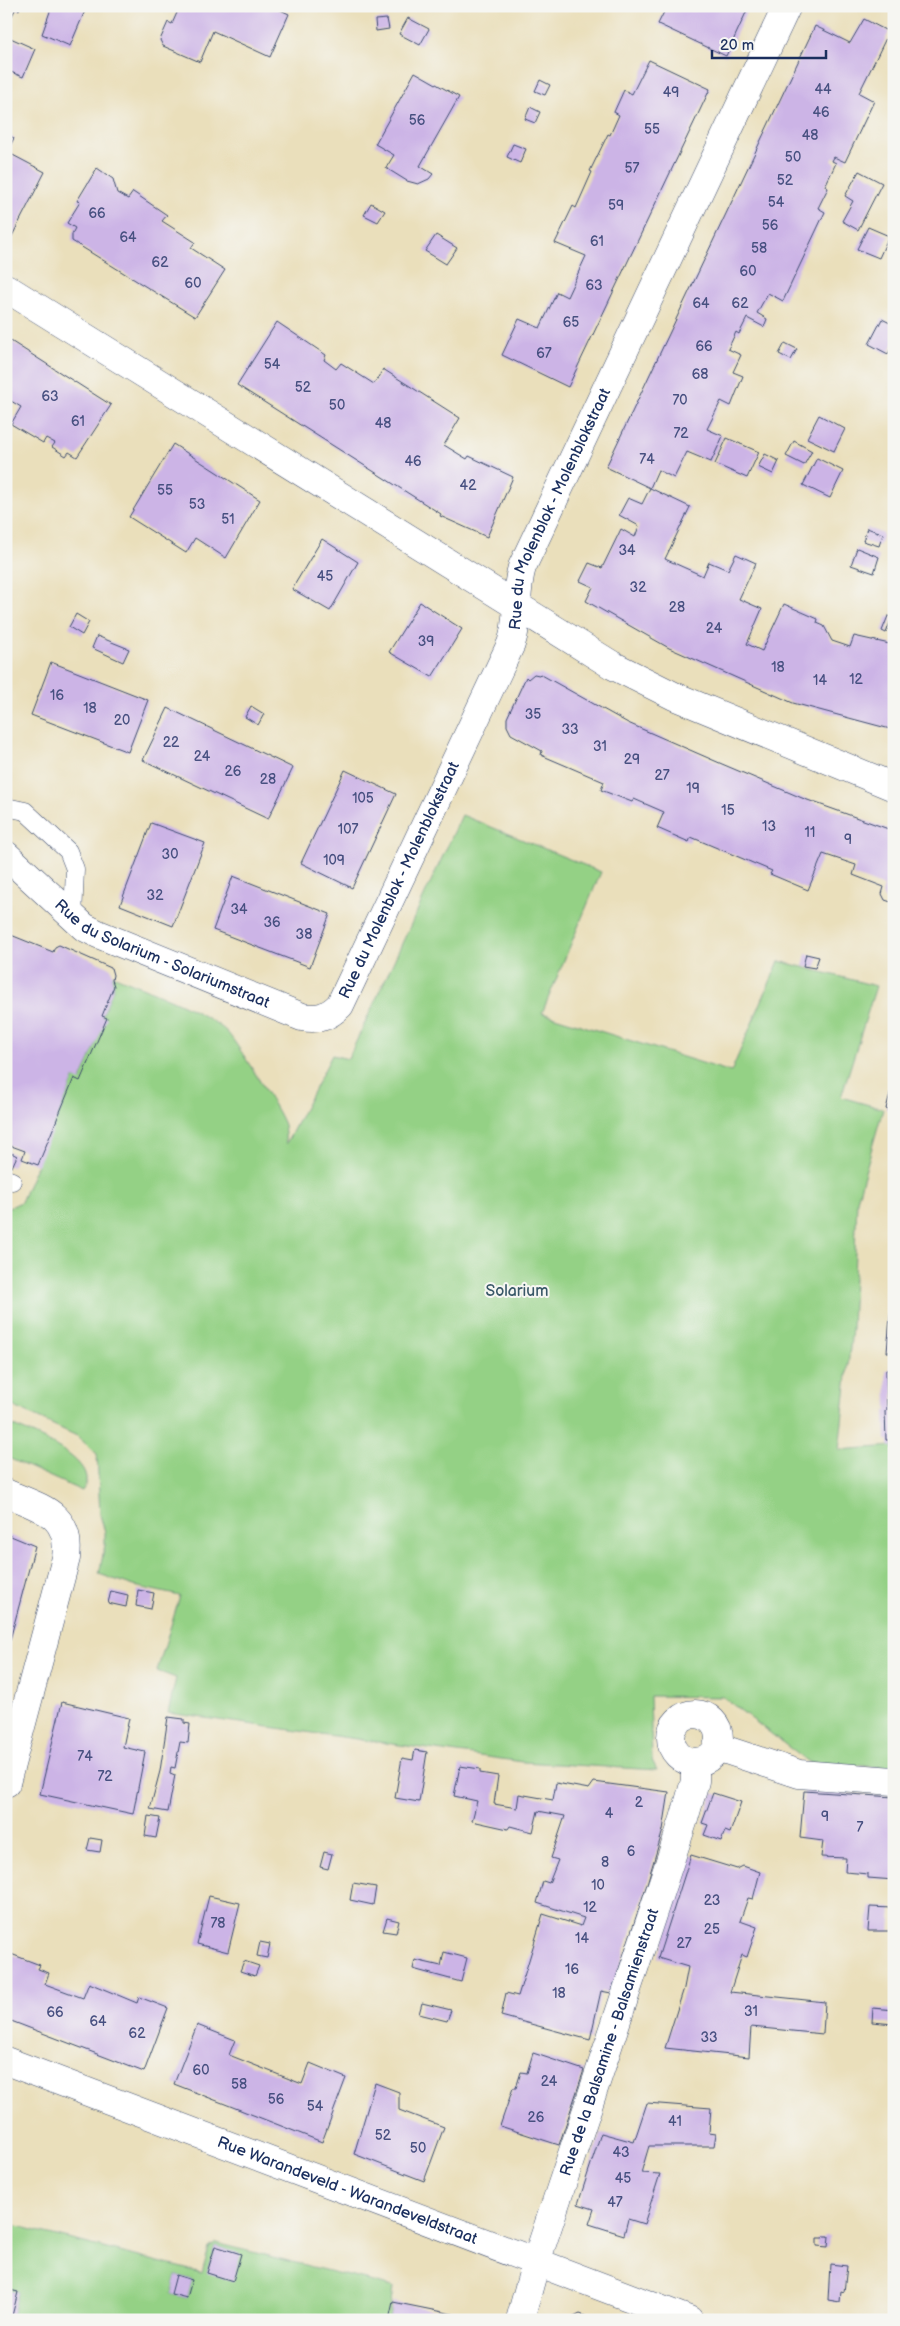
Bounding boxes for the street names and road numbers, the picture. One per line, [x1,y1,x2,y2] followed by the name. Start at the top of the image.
[505,385,615,631] street label: Rue du Molenblok - Molenblokstraat
[335,759,463,1002] street label: Rue du Molenblok - Molenblokstraat
[51,895,272,1012] street label: Rue du Solarium - Solariumstraat
[556,1906,663,2178] street label: Rue de la Balsamine - Balsamienstraat
[215,2133,480,2248] street label: Rue Warandeveld - Warandeveldstraat

